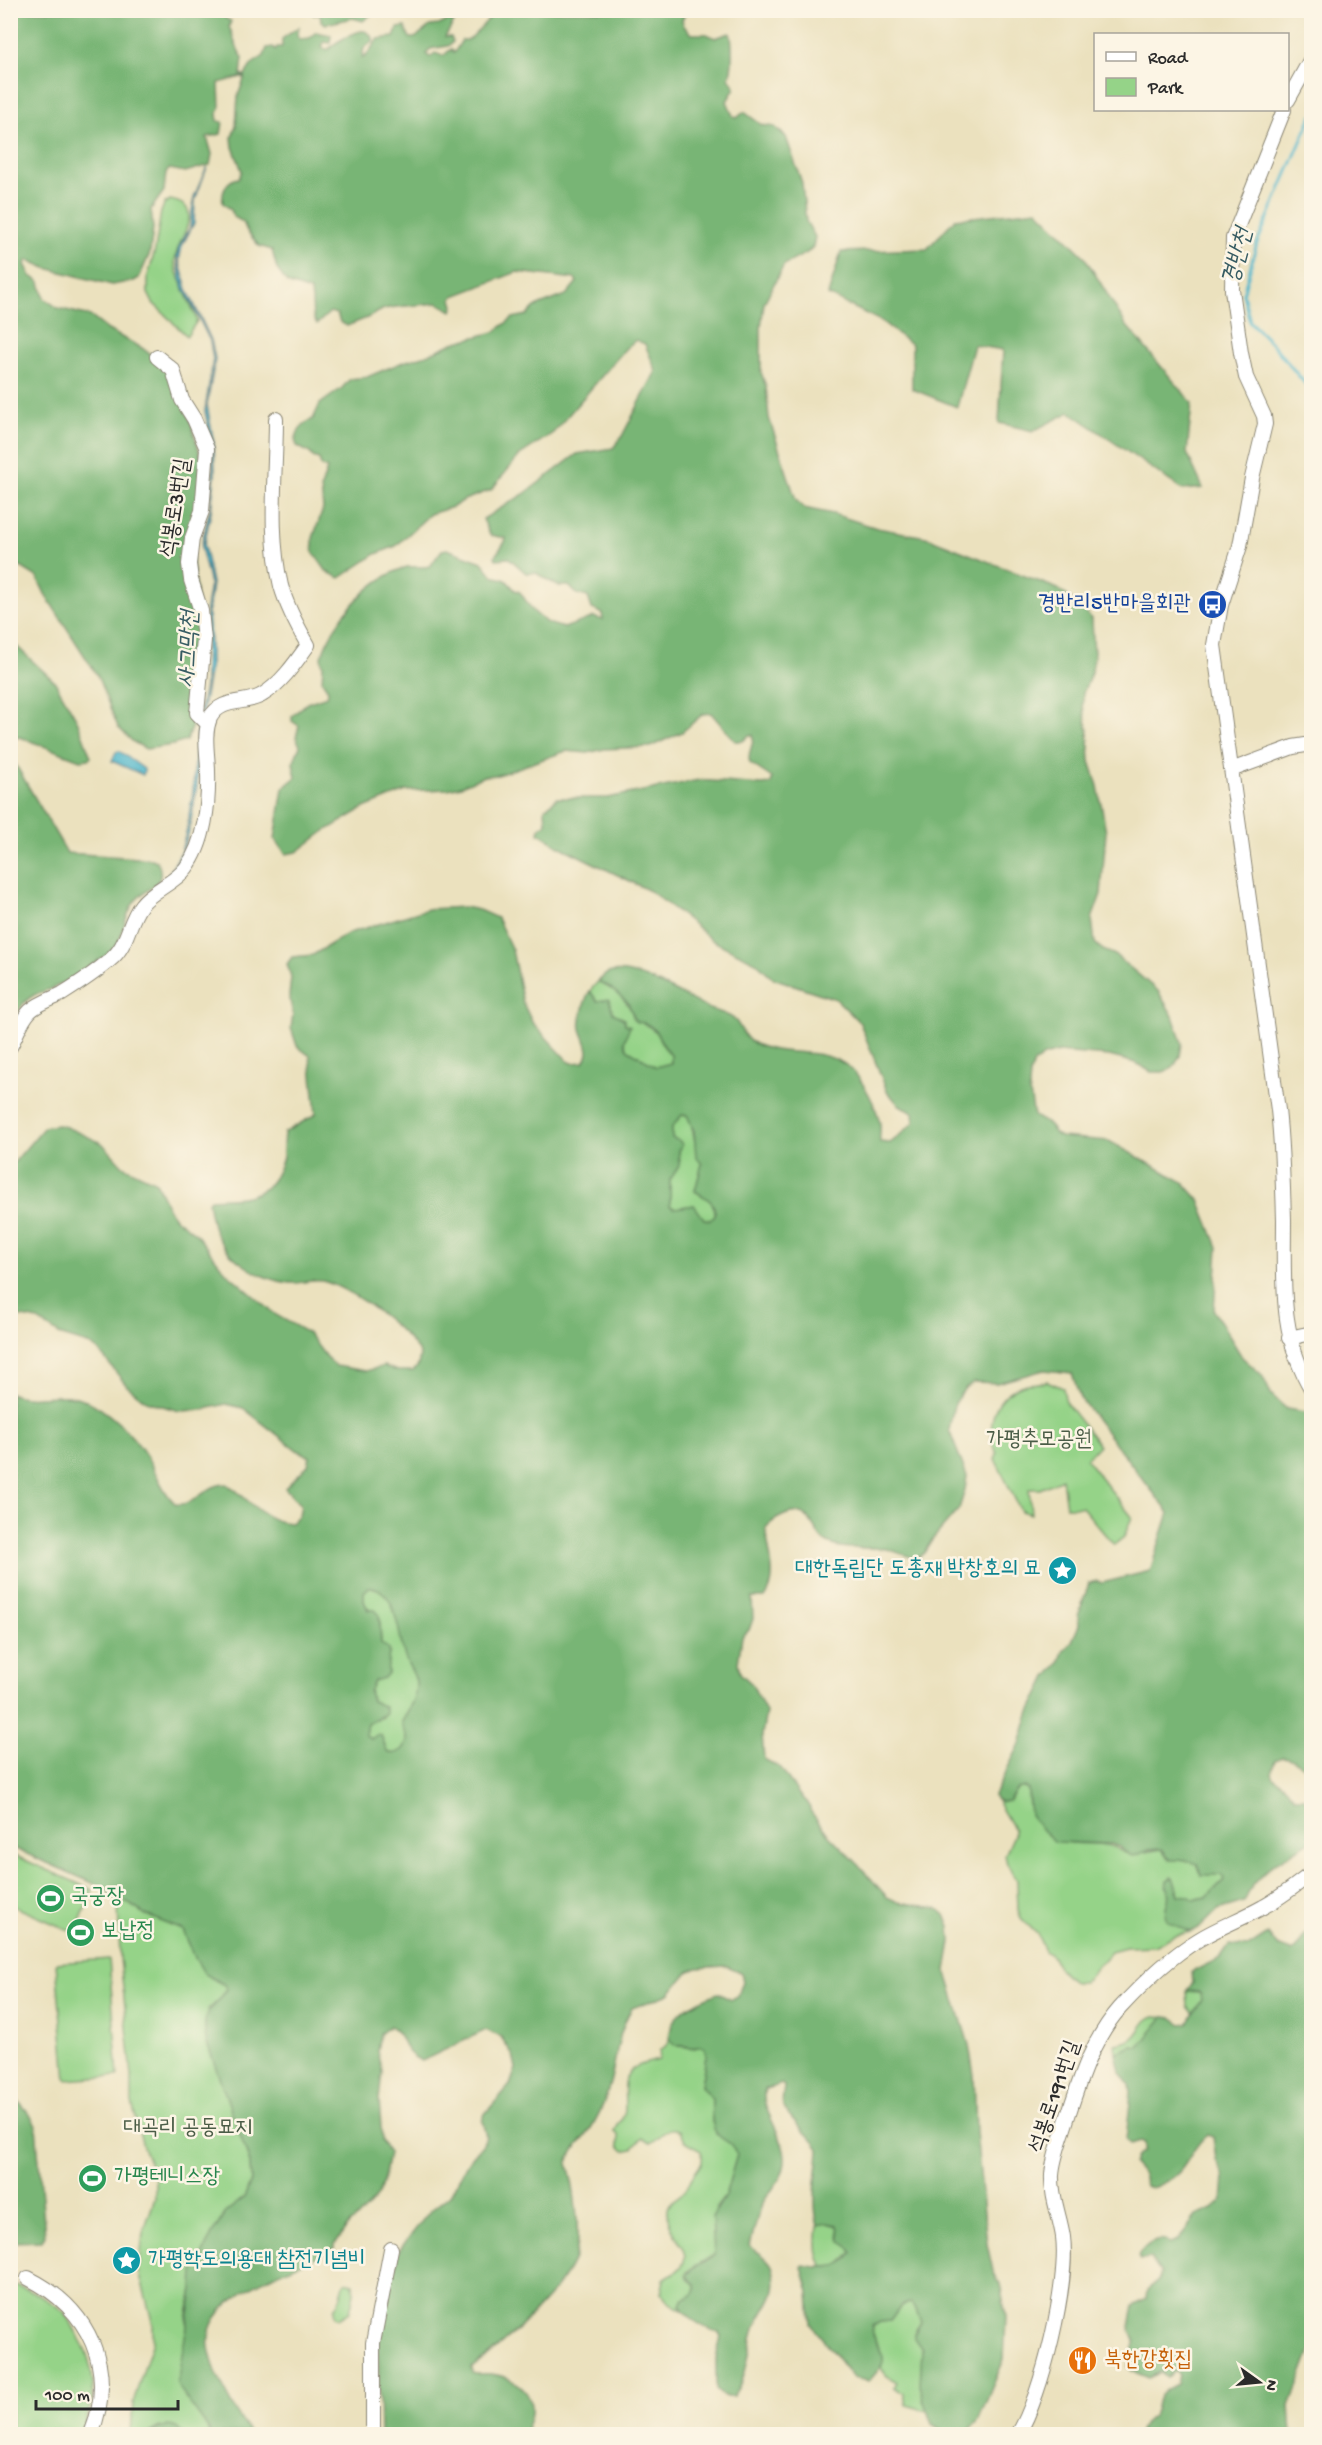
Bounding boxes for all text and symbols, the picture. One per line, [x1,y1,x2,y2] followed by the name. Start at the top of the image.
[1094,33,1289,111] legend
[1148,49,1189,70] text: Road
[1147,79,1184,100] text: Park
[1217,223,1261,289] water label: 경반천
[156,456,198,559] street label: 석봉로3번길
[1196,589,1228,621] bus stop icon: 경반리5반마을회관
[1038,592,1191,618] place label: 경반리5반마을회관
[173,607,207,688] water label: 사그막천
[986,1428,1092,1454] park label: 가평추모공원
[1046,1554,1078,1586] place icon: 대한독립단 도총재 박창호의 묘
[795,1557,1041,1583] place label: 대한독립단 도총재 박창호의 묘
[34,1882,66,1914] sports icon: 국궁장
[71,1885,124,1911] place label: 국궁장
[64,1916,96,1948] sports icon: 보납정
[101,1919,154,1945] place label: 보납정
[1025,2037,1087,2157] street label: 석봉로191번길
[123,2116,253,2142] park label: 대곡리 공동묘지
[77,2162,109,2194] sports icon: 가평테니스장
[114,2165,221,2191] place label: 가평테니스장
[111,2245,143,2277] place icon: 가평학도의용대 참전기념비
[148,2248,366,2274] place label: 가평학도의용대 참전기념비
[1067,2345,1099,2377] restaurant icon: 북한강횟집
[1104,2347,1193,2374] place label: 북한강횟집
[1229,2352,1289,2412] north arrow
[36,2373,178,2411] scale bar
[1259,2377,1281,2393] text: N
[44,2386,90,2407] text: 100 m

